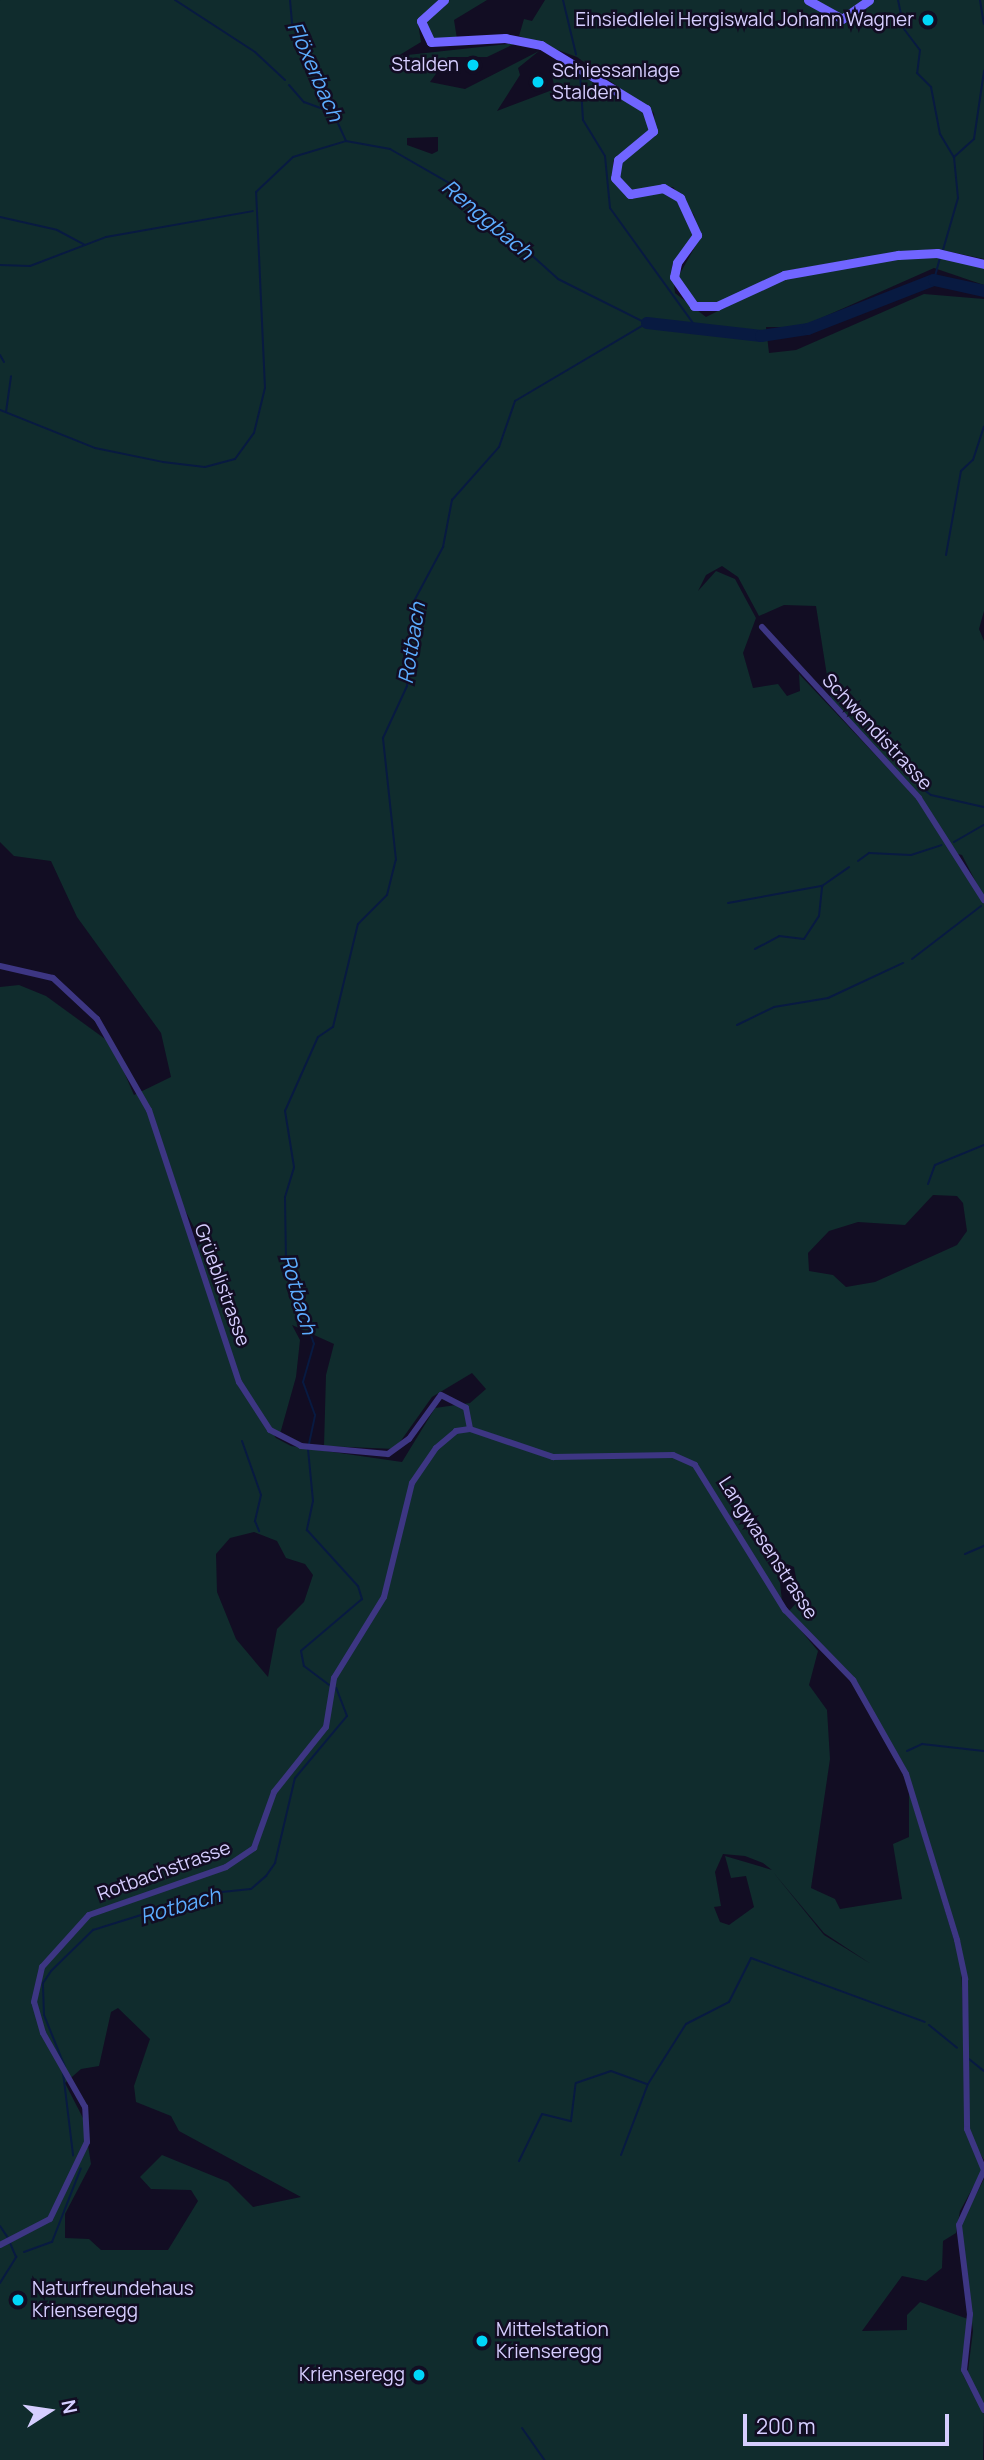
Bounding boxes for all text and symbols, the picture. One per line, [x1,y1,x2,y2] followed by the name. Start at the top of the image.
[575,9,914,31] place label: Einsiedlelei Hergiswald Johann Wagner
[920,12,936,28] marker: Einsiedlelei Hergiswald Johann Wagner
[283,17,349,125] water label: Flöxerbach
[391,54,459,76] place label: Stalden
[465,57,481,73] marker: Stalden
[552,60,680,104] place label: Schiessanlage Stalden
[530,74,546,90] marker: Schiessanlage Stalden
[437,174,539,264] water label: Renggbach
[392,600,430,686] water label: Rotbach
[817,669,937,795] street label: Schwendistrasse
[189,1221,255,1349] street label: Grüeblistrasse
[276,1251,322,1337] water label: Rotbach
[713,1473,823,1623] street label: Langwasenstrasse
[94,1836,234,1906] street label: Rotbachstrasse
[137,1882,223,1928] water label: Rotbach
[32,2278,194,2322] place label: Naturfreundehaus Krienseregg
[10,2292,26,2308] marker: Naturfreundehaus Krienseregg
[496,2319,609,2363] place label: Mittelstation Krienseregg
[474,2333,490,2349] marker: Mittelstation Krienseregg
[299,2364,405,2386] place label: Krienseregg
[411,2367,427,2383] marker: Krienseregg
[14,2376,84,2446] north arrow
[55,2397,84,2416] text: N
[746,2400,953,2444] scale bar
[756,2412,816,2440] text: 200 m

